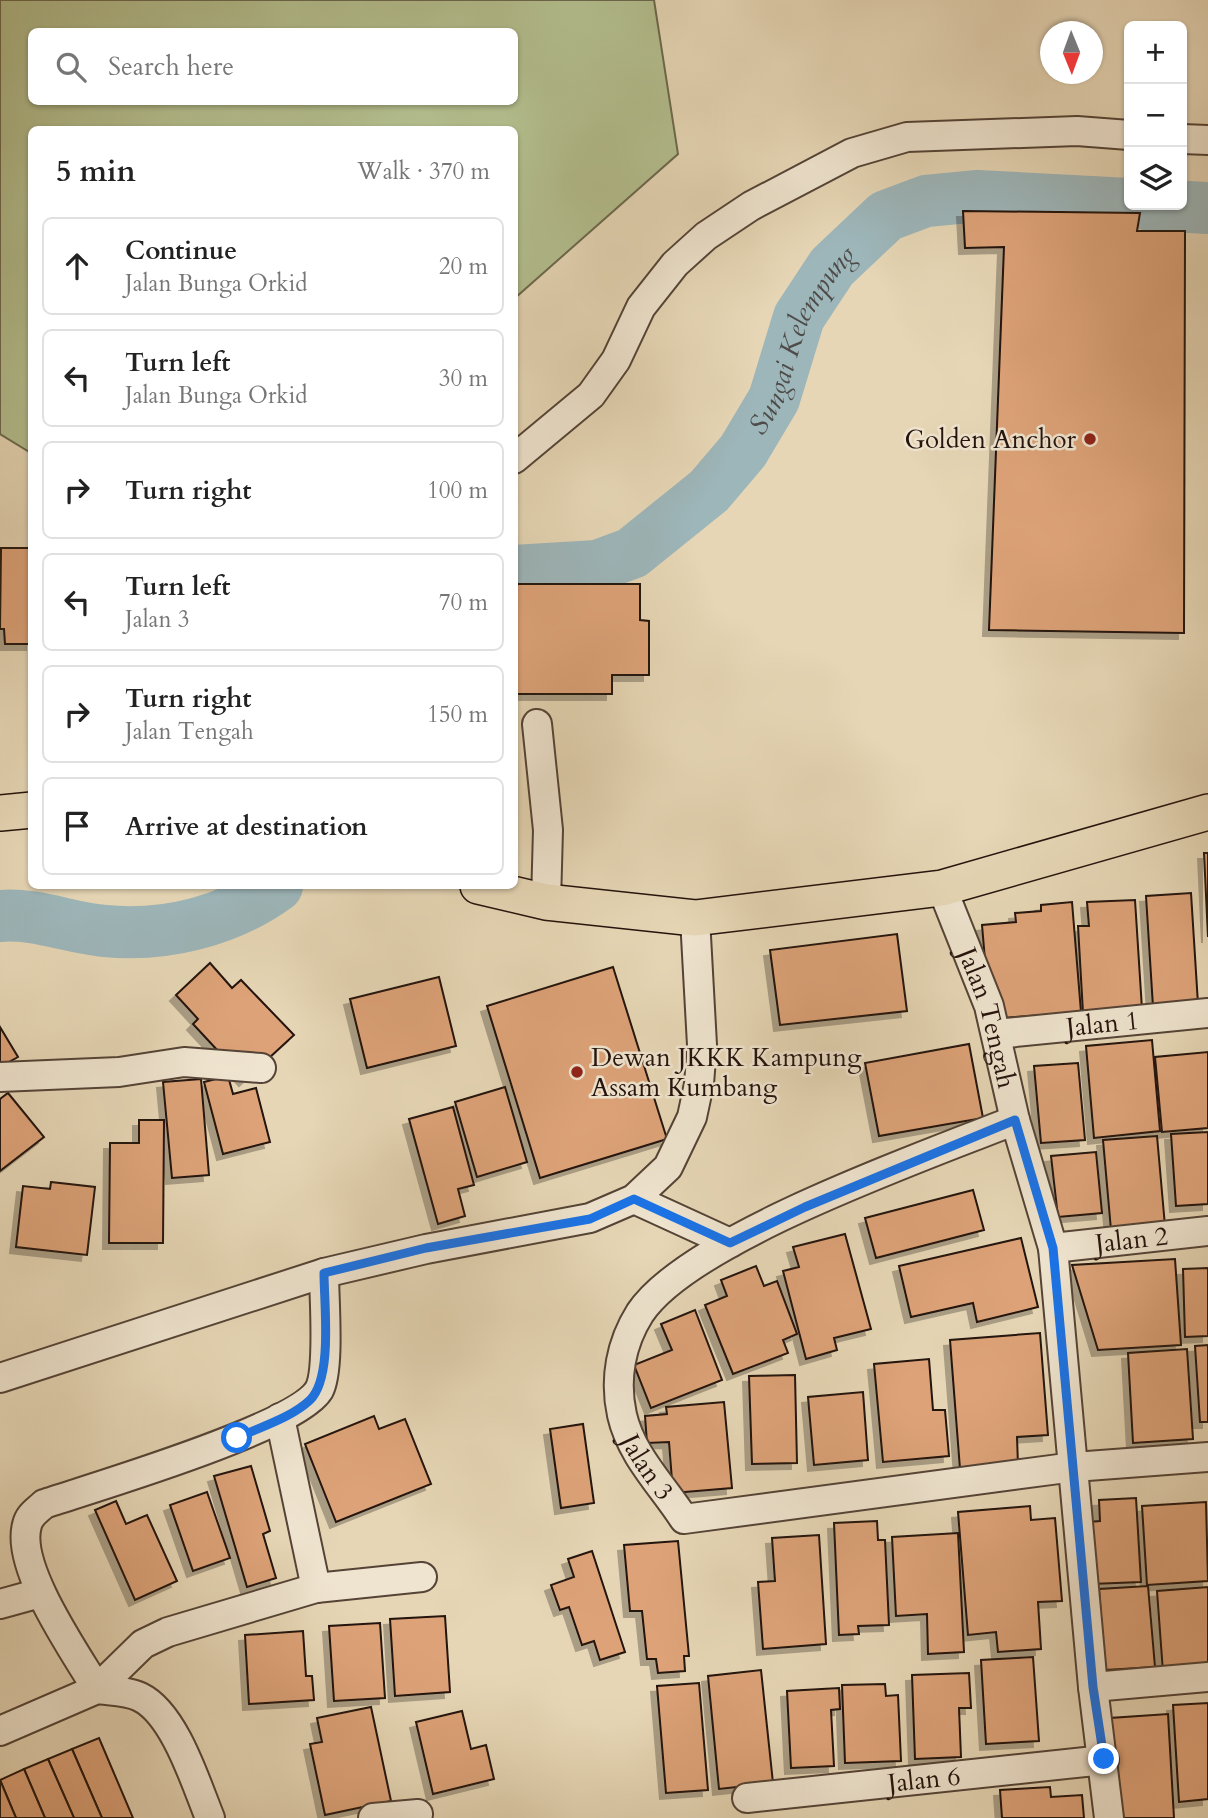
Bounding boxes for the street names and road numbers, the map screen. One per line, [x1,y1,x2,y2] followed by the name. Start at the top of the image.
[948,939,1024,1092] street label: Jalan Tengah
[1060,1003,1141,1045] street label: Jalan 1
[1089,1219,1170,1262] street label: Jalan 2
[611,1425,682,1508] street label: Jalan 3
[882,1758,962,1801] street label: Jalan 6

